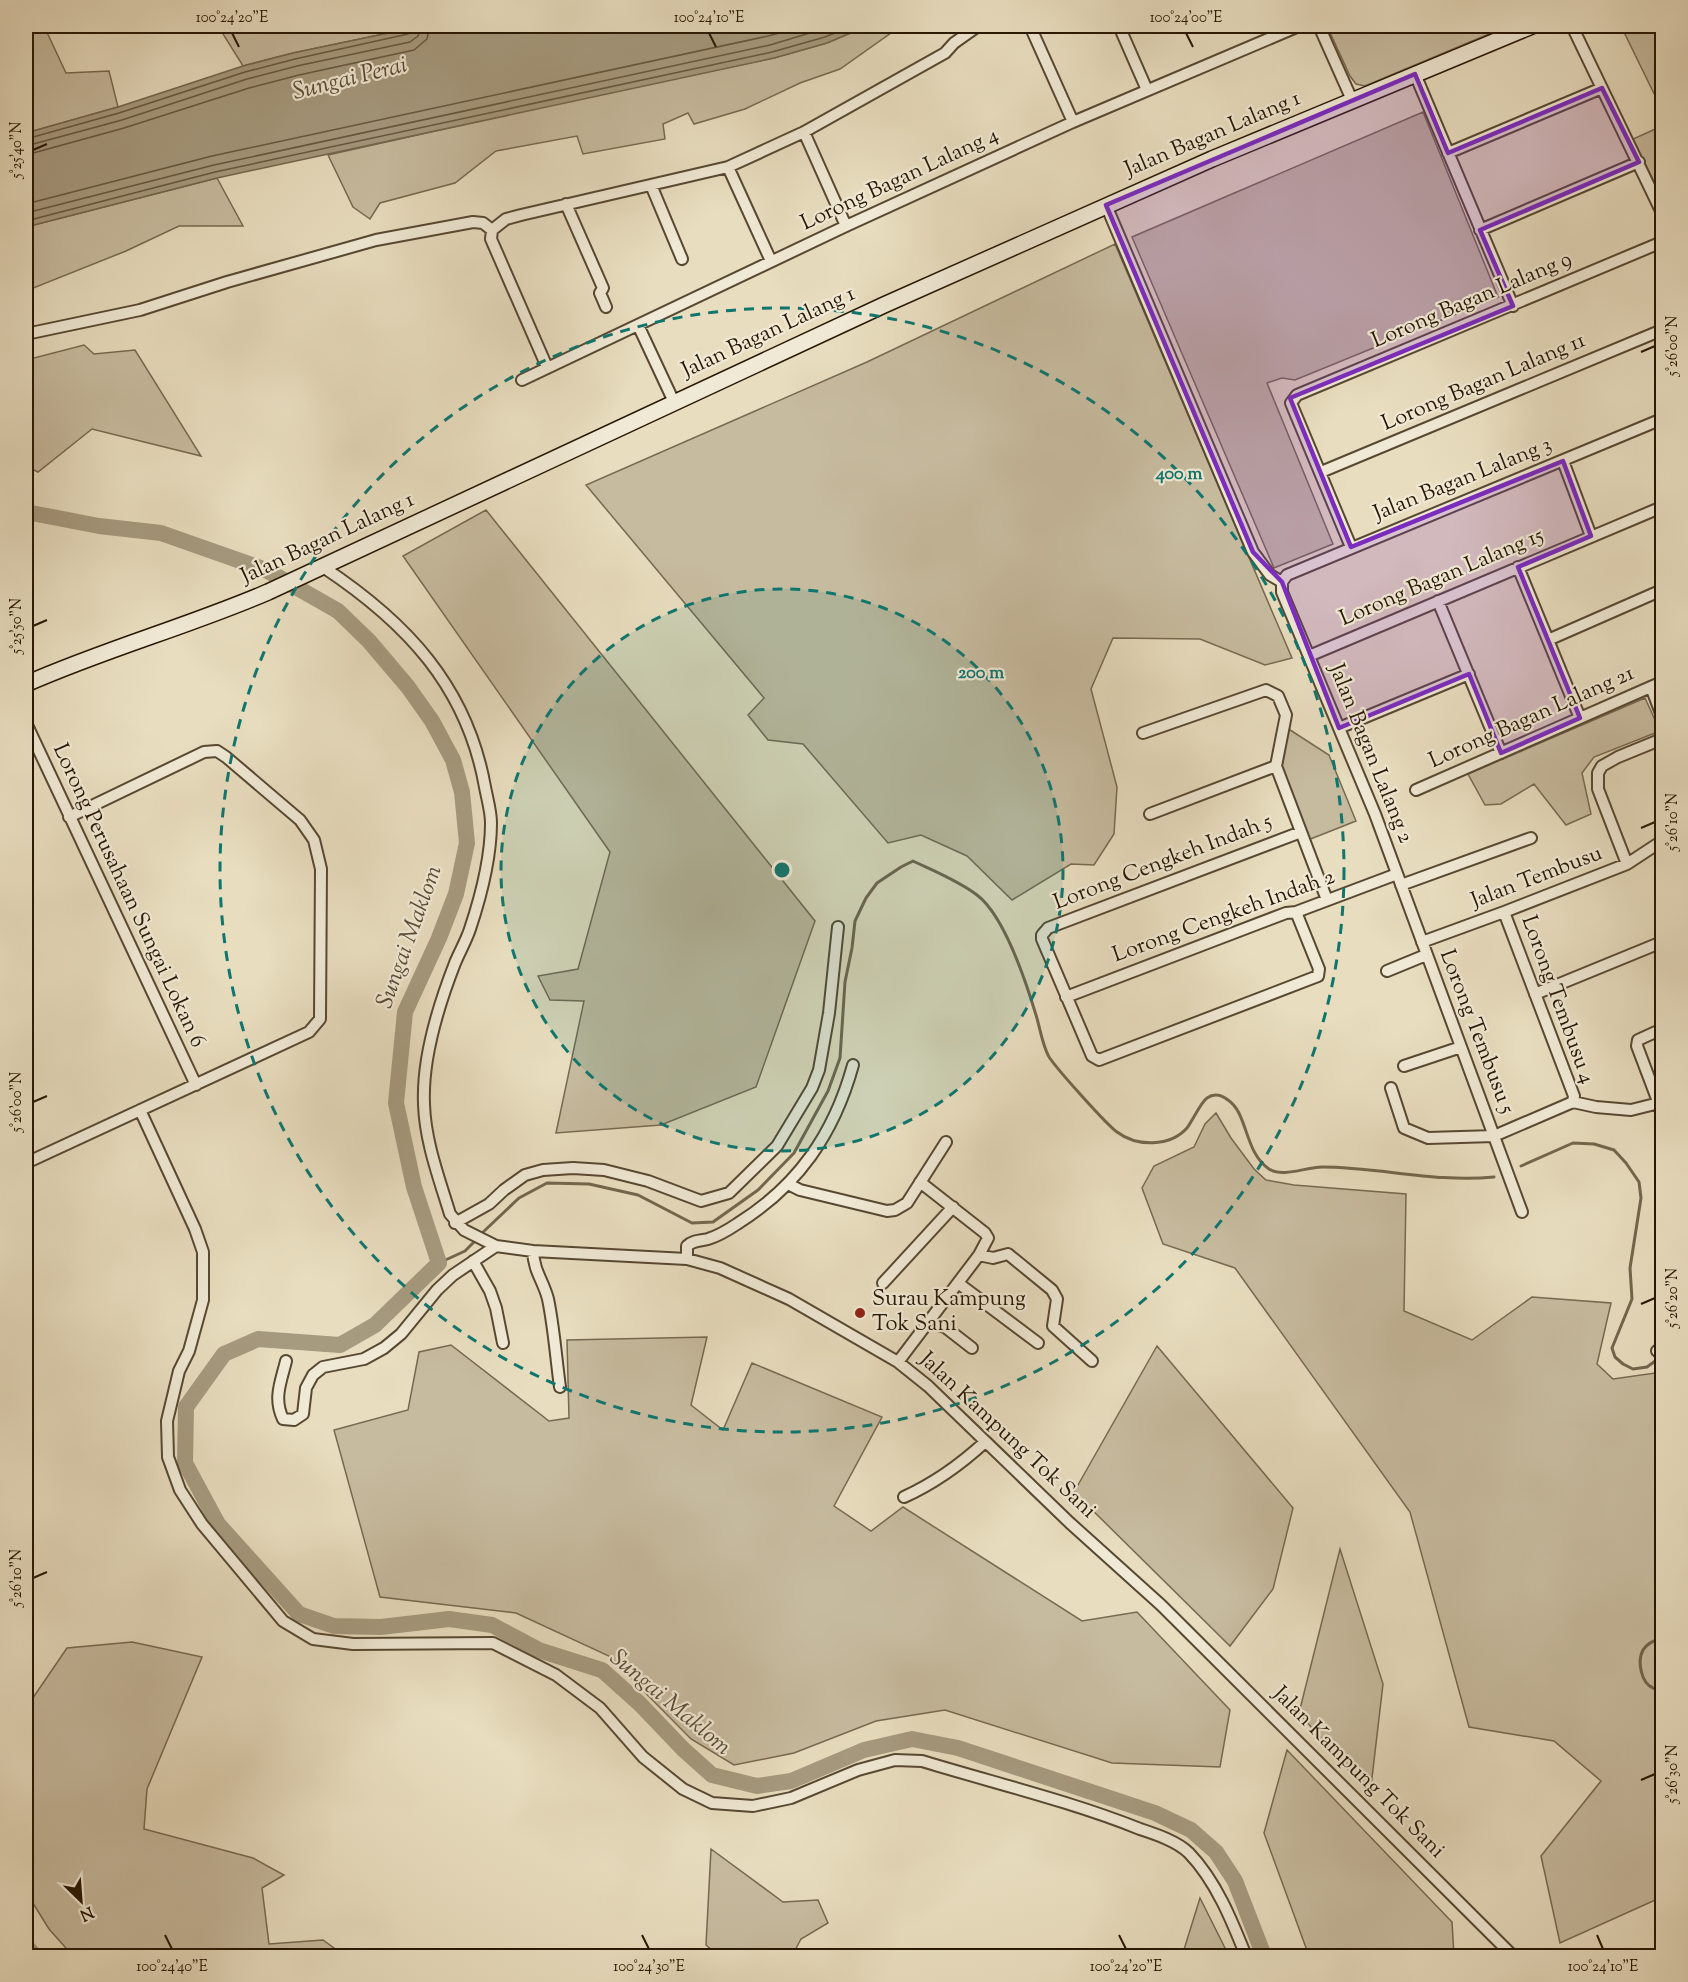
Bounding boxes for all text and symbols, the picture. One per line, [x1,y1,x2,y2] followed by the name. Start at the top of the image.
[196,8,268,29] text: 100°24'20"E
[674,8,744,29] text: 100°24'10"E
[1150,8,1222,29] text: 100°24'00"E
[289,48,411,110] water label: Sungai Perai
[1119,83,1306,187] street label: Jalan Bagan Lalang 1
[796,120,1004,240] street label: Lorong Bagan Lalang 4
[7,122,28,179] text: 5°25'40"N
[1367,244,1577,358] street label: Lorong Bagan Lalang 9
[676,279,861,388] street label: Jalan Bagan Lalang 1
[1663,316,1684,377] text: 5°26'00"N
[1377,325,1591,440] street label: Lorong Bagan Lalang 11
[1368,430,1557,531] street label: Jalan Bagan Lalang 3
[1155,462,1202,488] text: 400 m
[235,485,420,594] street label: Jalan Bagan Lalang 1
[1335,520,1549,636] street label: Lorong Bagan Lalang 15
[7,598,28,655] text: 5°25'50"N
[1424,658,1640,778] street label: Lorong Bagan Lalang 21
[1319,659,1421,849] street label: Jalan Bagan Lalang 2
[958,661,1004,687] text: 200 m
[43,739,213,1053] street label: Lorong Perusahaan Sungai Lokan 6
[1663,793,1684,852] text: 5°26'10"N
[1049,806,1277,919] street label: Lorong Cengkeh Indah 5
[1466,838,1608,918] street label: Jalan Tembusu
[772,860,792,880] centre of rings
[368,861,452,1013] water label: Sungai Maklom
[1108,862,1340,972] street label: Lorong Cengkeh Indah 2
[1512,911,1602,1089] street label: Lorong Tembusu 4
[1430,945,1522,1119] street label: Lorong Tembusu 5
[7,1072,28,1133] text: 5°26'00"N
[1663,1268,1684,1329] text: 5°26'20"N
[872,1284,1026,1341] place label: Surau Kampung Tok Sani
[853,1306,867,1320] marker: Surau Kampung Tok Sani
[910,1344,1103,1527] street label: Jalan Kampung Tok Sani
[7,1549,28,1608] text: 5°26'10"N
[602,1642,738,1764] water label: Sungai Maklom
[1264,1679,1451,1866] street label: Jalan Kampung Tok Sani
[1663,1744,1684,1805] text: 5°26'30"N
[51,1871,111,1931] north arrow
[75,1899,97,1926] text: N
[136,1957,208,1978] text: 100°24'40"E
[613,1957,685,1978] text: 100°24'30"E
[1090,1957,1162,1978] text: 100°24'20"E
[1568,1957,1638,1978] text: 100°24'10"E

